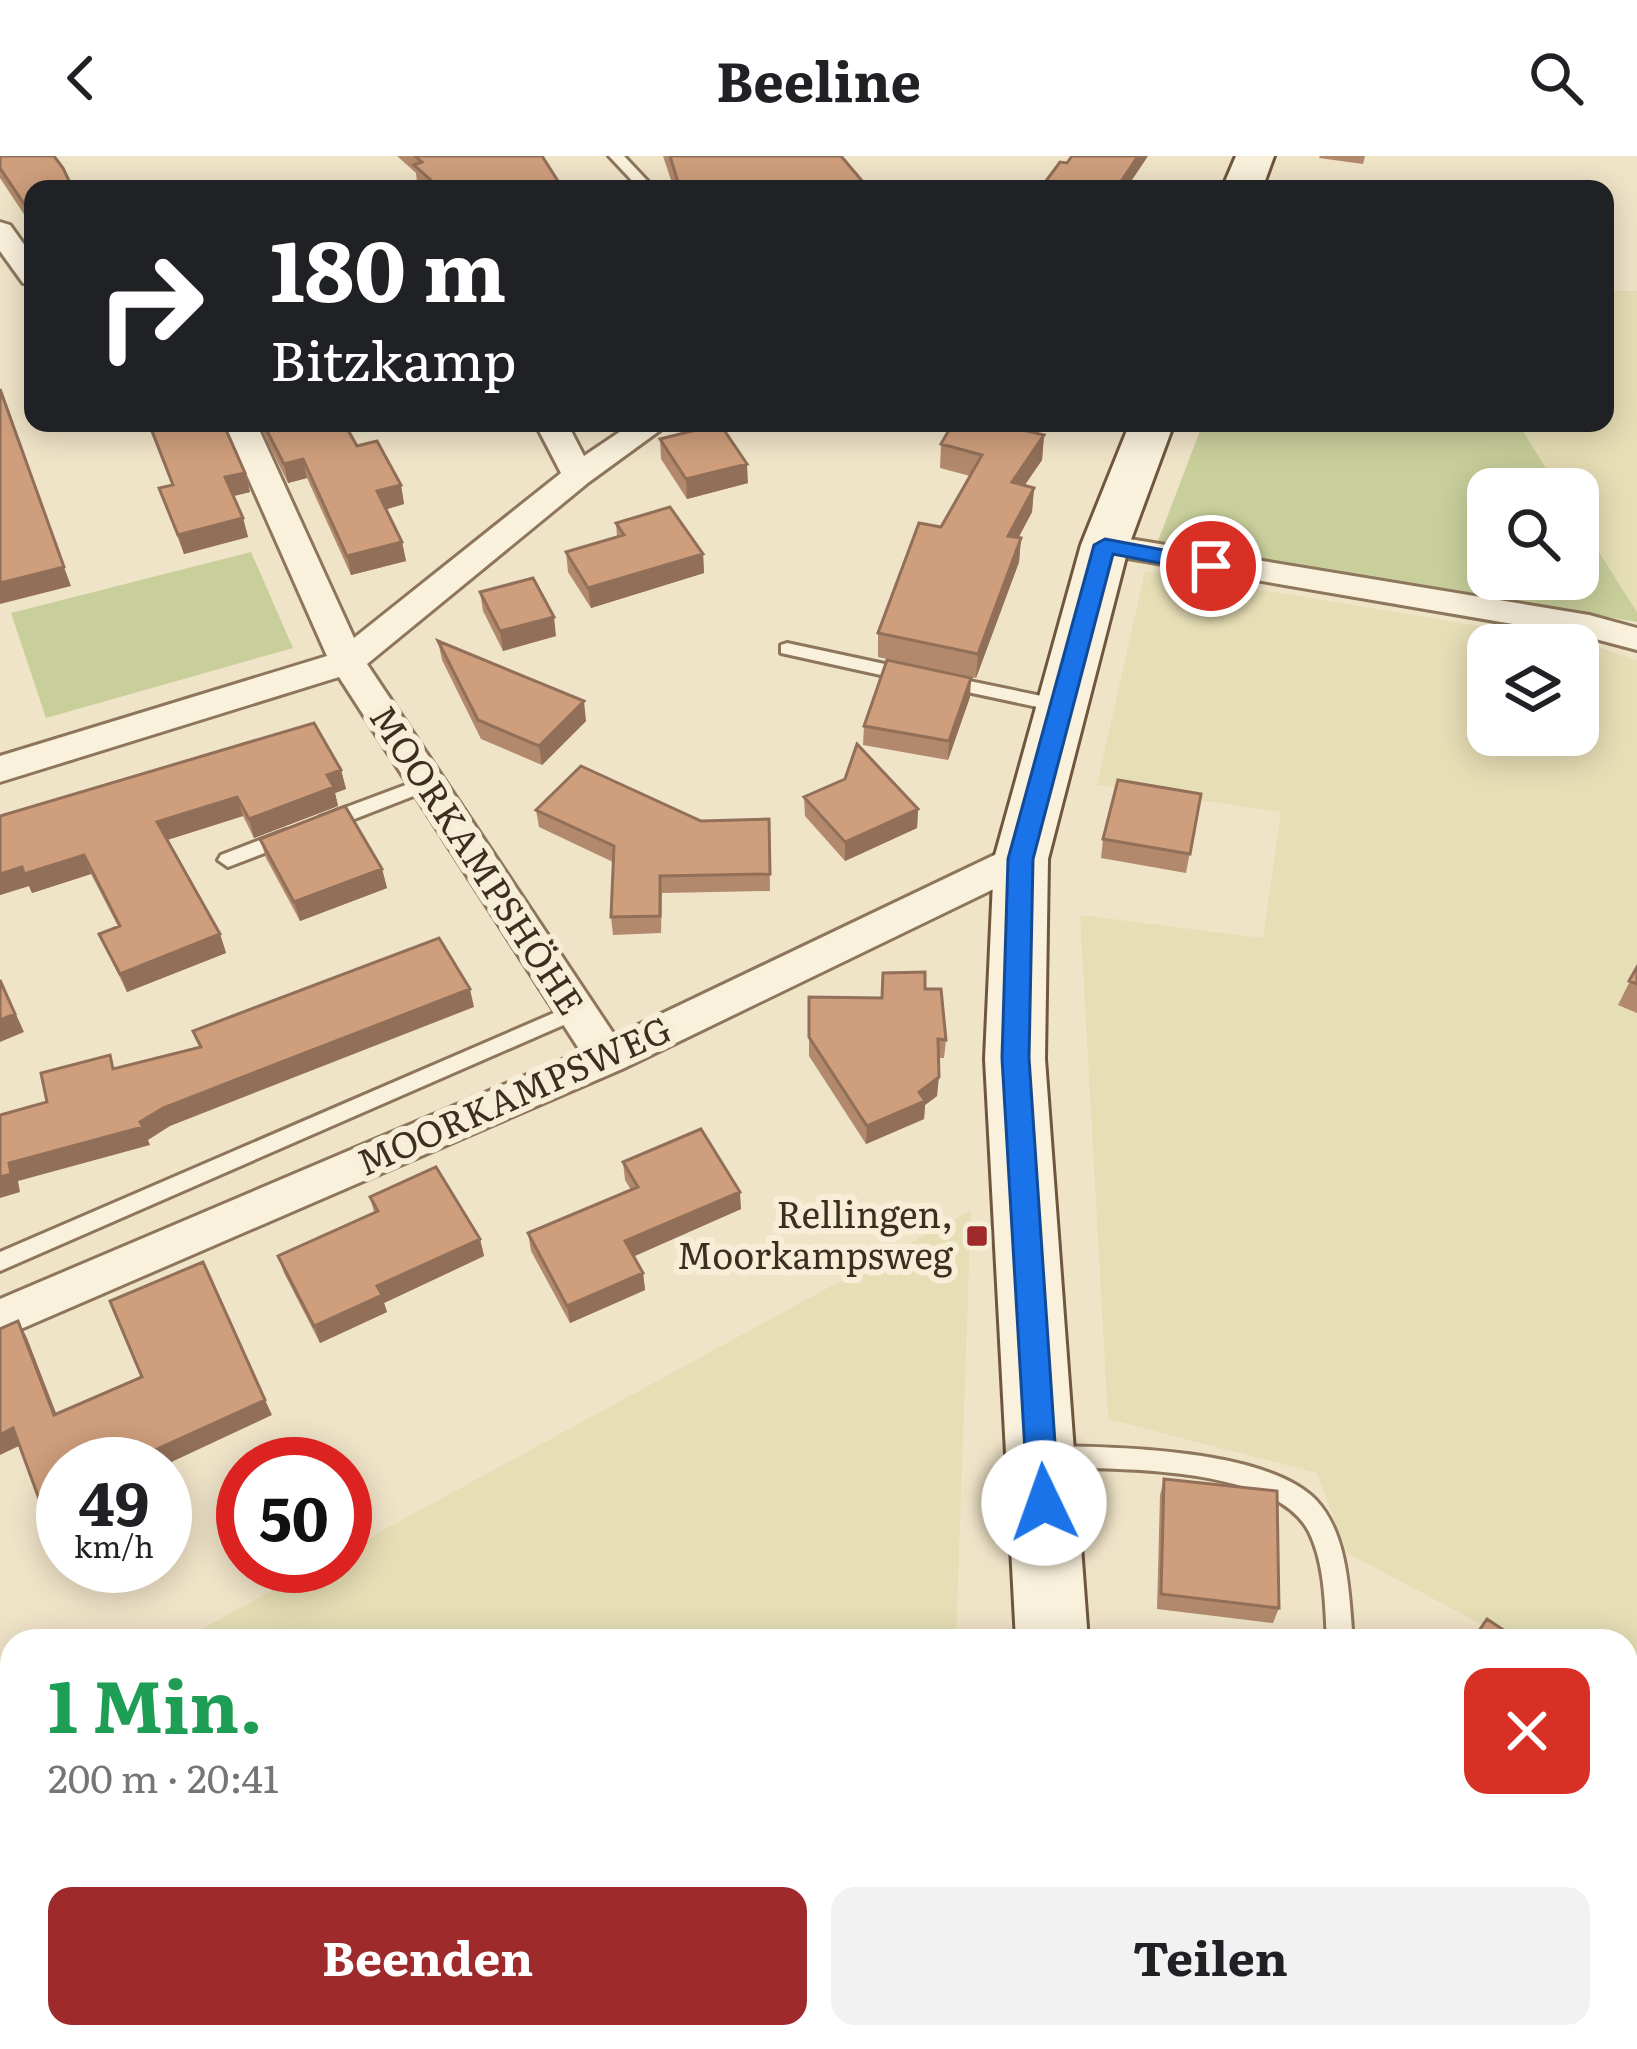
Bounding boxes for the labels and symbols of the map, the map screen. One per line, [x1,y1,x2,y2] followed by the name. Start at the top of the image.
[1160,515,1262,617] pin
[359,693,599,1024] street label: MOORKAMPSHÖHE
[348,1001,678,1187] street label: MOORKAMPSWEG
[677,1186,954,1280] place label: Rellingen, Moorkampsweg
[964,1223,990,1249] marker: Rellingen, Moorkampsweg
[216,1437,372,1593] speed limit sign: 50
[981,1440,1107,1566] position arrow

